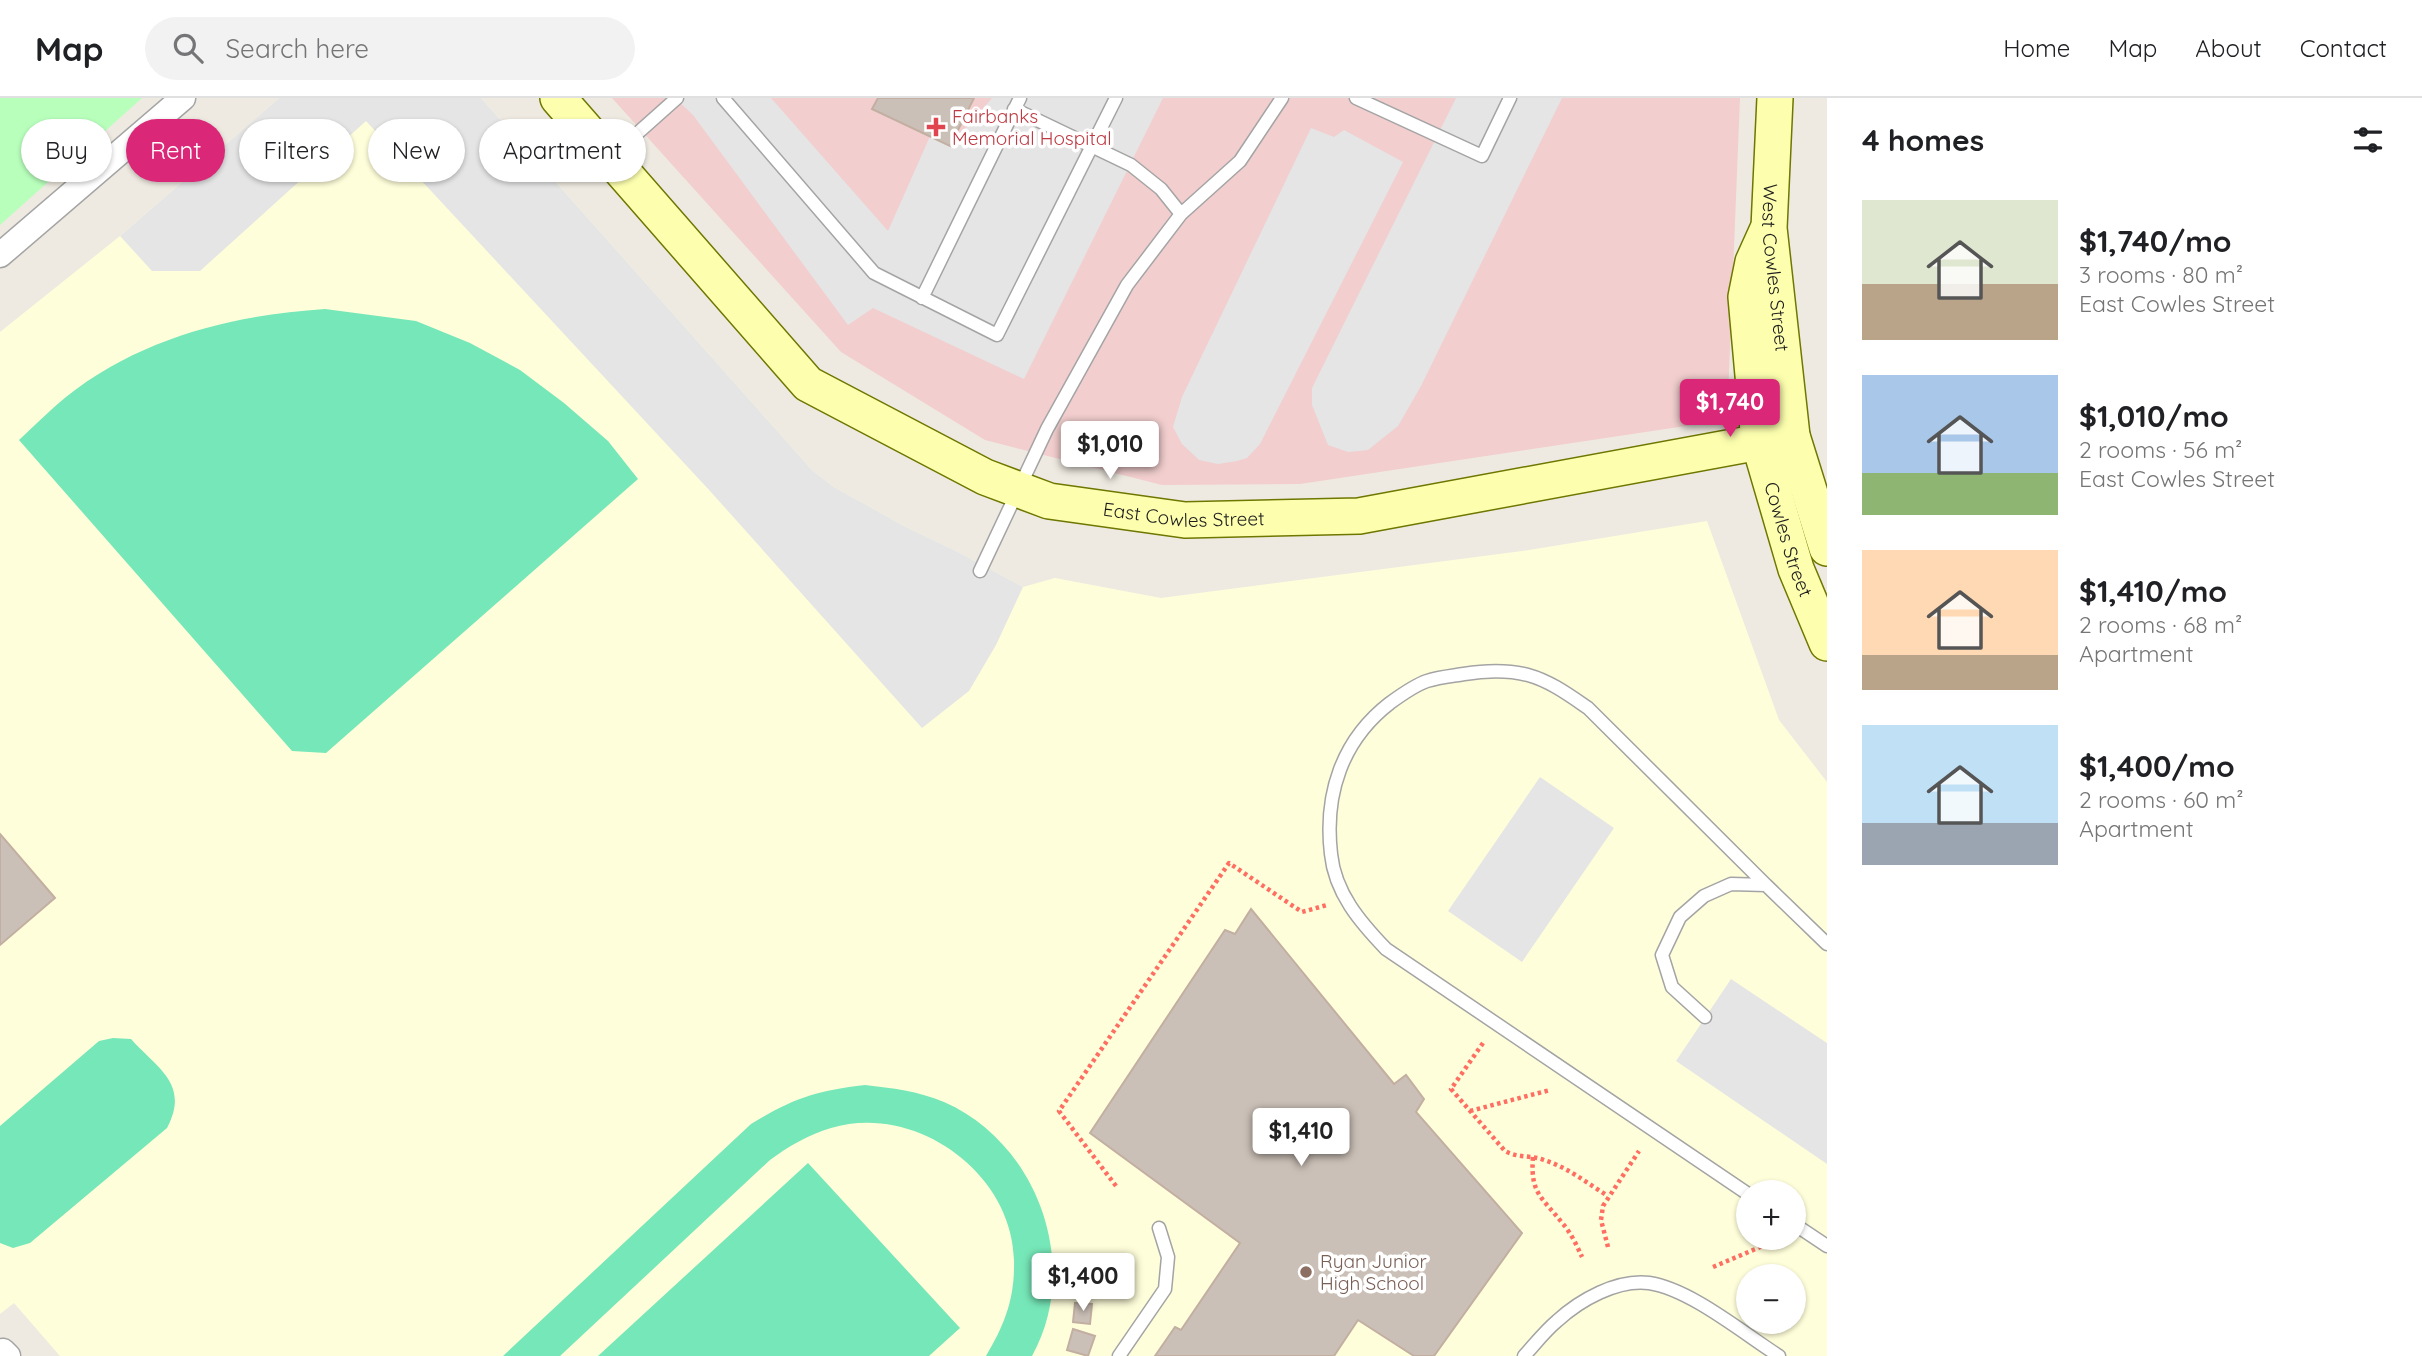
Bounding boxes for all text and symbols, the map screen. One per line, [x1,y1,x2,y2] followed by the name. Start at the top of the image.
[145,17,635,80] search box
[35,28,103,69] text: Map
[169,29,207,67] icon: search
[225,32,369,65] text: Search here
[2003,33,2070,63] text: Home
[2108,33,2157,63] text: Map
[2195,33,2262,63] text: About
[2300,33,2387,63] text: Contact
[952,104,1112,150] place label: Fairbanks Memorial Hospital
[926,117,946,137] marker: Fairbanks Memorial Hospital
[21,119,112,182] chip: Buy
[126,119,225,182] chip: Rent
[239,119,354,182] chip: Filters
[368,119,465,182] chip: New
[479,119,646,182] chip: Apartment
[1862,121,1984,159] text: 4 homes
[2349,121,2387,159] icon: filters
[1757,183,1795,353] street label: West Cowles Street
[2079,222,2232,260] text: $1,740/mo
[1918,228,2002,312] icon: home
[2079,260,2243,289] text: 3 rooms · 80 m²
[2079,289,2275,318] text: East Cowles Street
[1673,380,1787,439] pin: $1,740
[1696,387,1764,416] text: $1,740
[2079,397,2229,435] text: $1,010/mo
[1918,403,2002,487] icon: home
[1053,422,1167,481] pin: $1,010
[1077,429,1143,458] text: $1,010
[2079,435,2242,464] text: 2 rooms · 56 m²
[2079,464,2275,493] text: East Cowles Street
[1759,479,1818,600] street label: Cowles Street
[1102,497,1265,532] street label: East Cowles Street
[2079,572,2227,610] text: $1,410/mo
[1918,578,2002,662] icon: home
[2079,610,2242,639] text: 2 rooms · 68 m²
[2079,639,2193,668] text: Apartment
[2079,747,2235,785] text: $1,400/mo
[1918,753,2002,837] icon: home
[2079,785,2244,814] text: 2 rooms · 60 m²
[2079,814,2193,843] text: Apartment
[1244,1108,1358,1168] pin: $1,410
[1269,1116,1333,1145] text: $1,410
[1736,1180,1806,1334] map controls
[1736,1180,1806,1250] button: +
[1320,1249,1427,1295] place label: Ryan Junior High School
[1026,1254,1140,1313] pin: $1,400
[1048,1261,1118,1290] text: $1,400
[1298,1264,1314,1280] marker: Ryan Junior High School
[1736,1264,1806,1334] button: −

